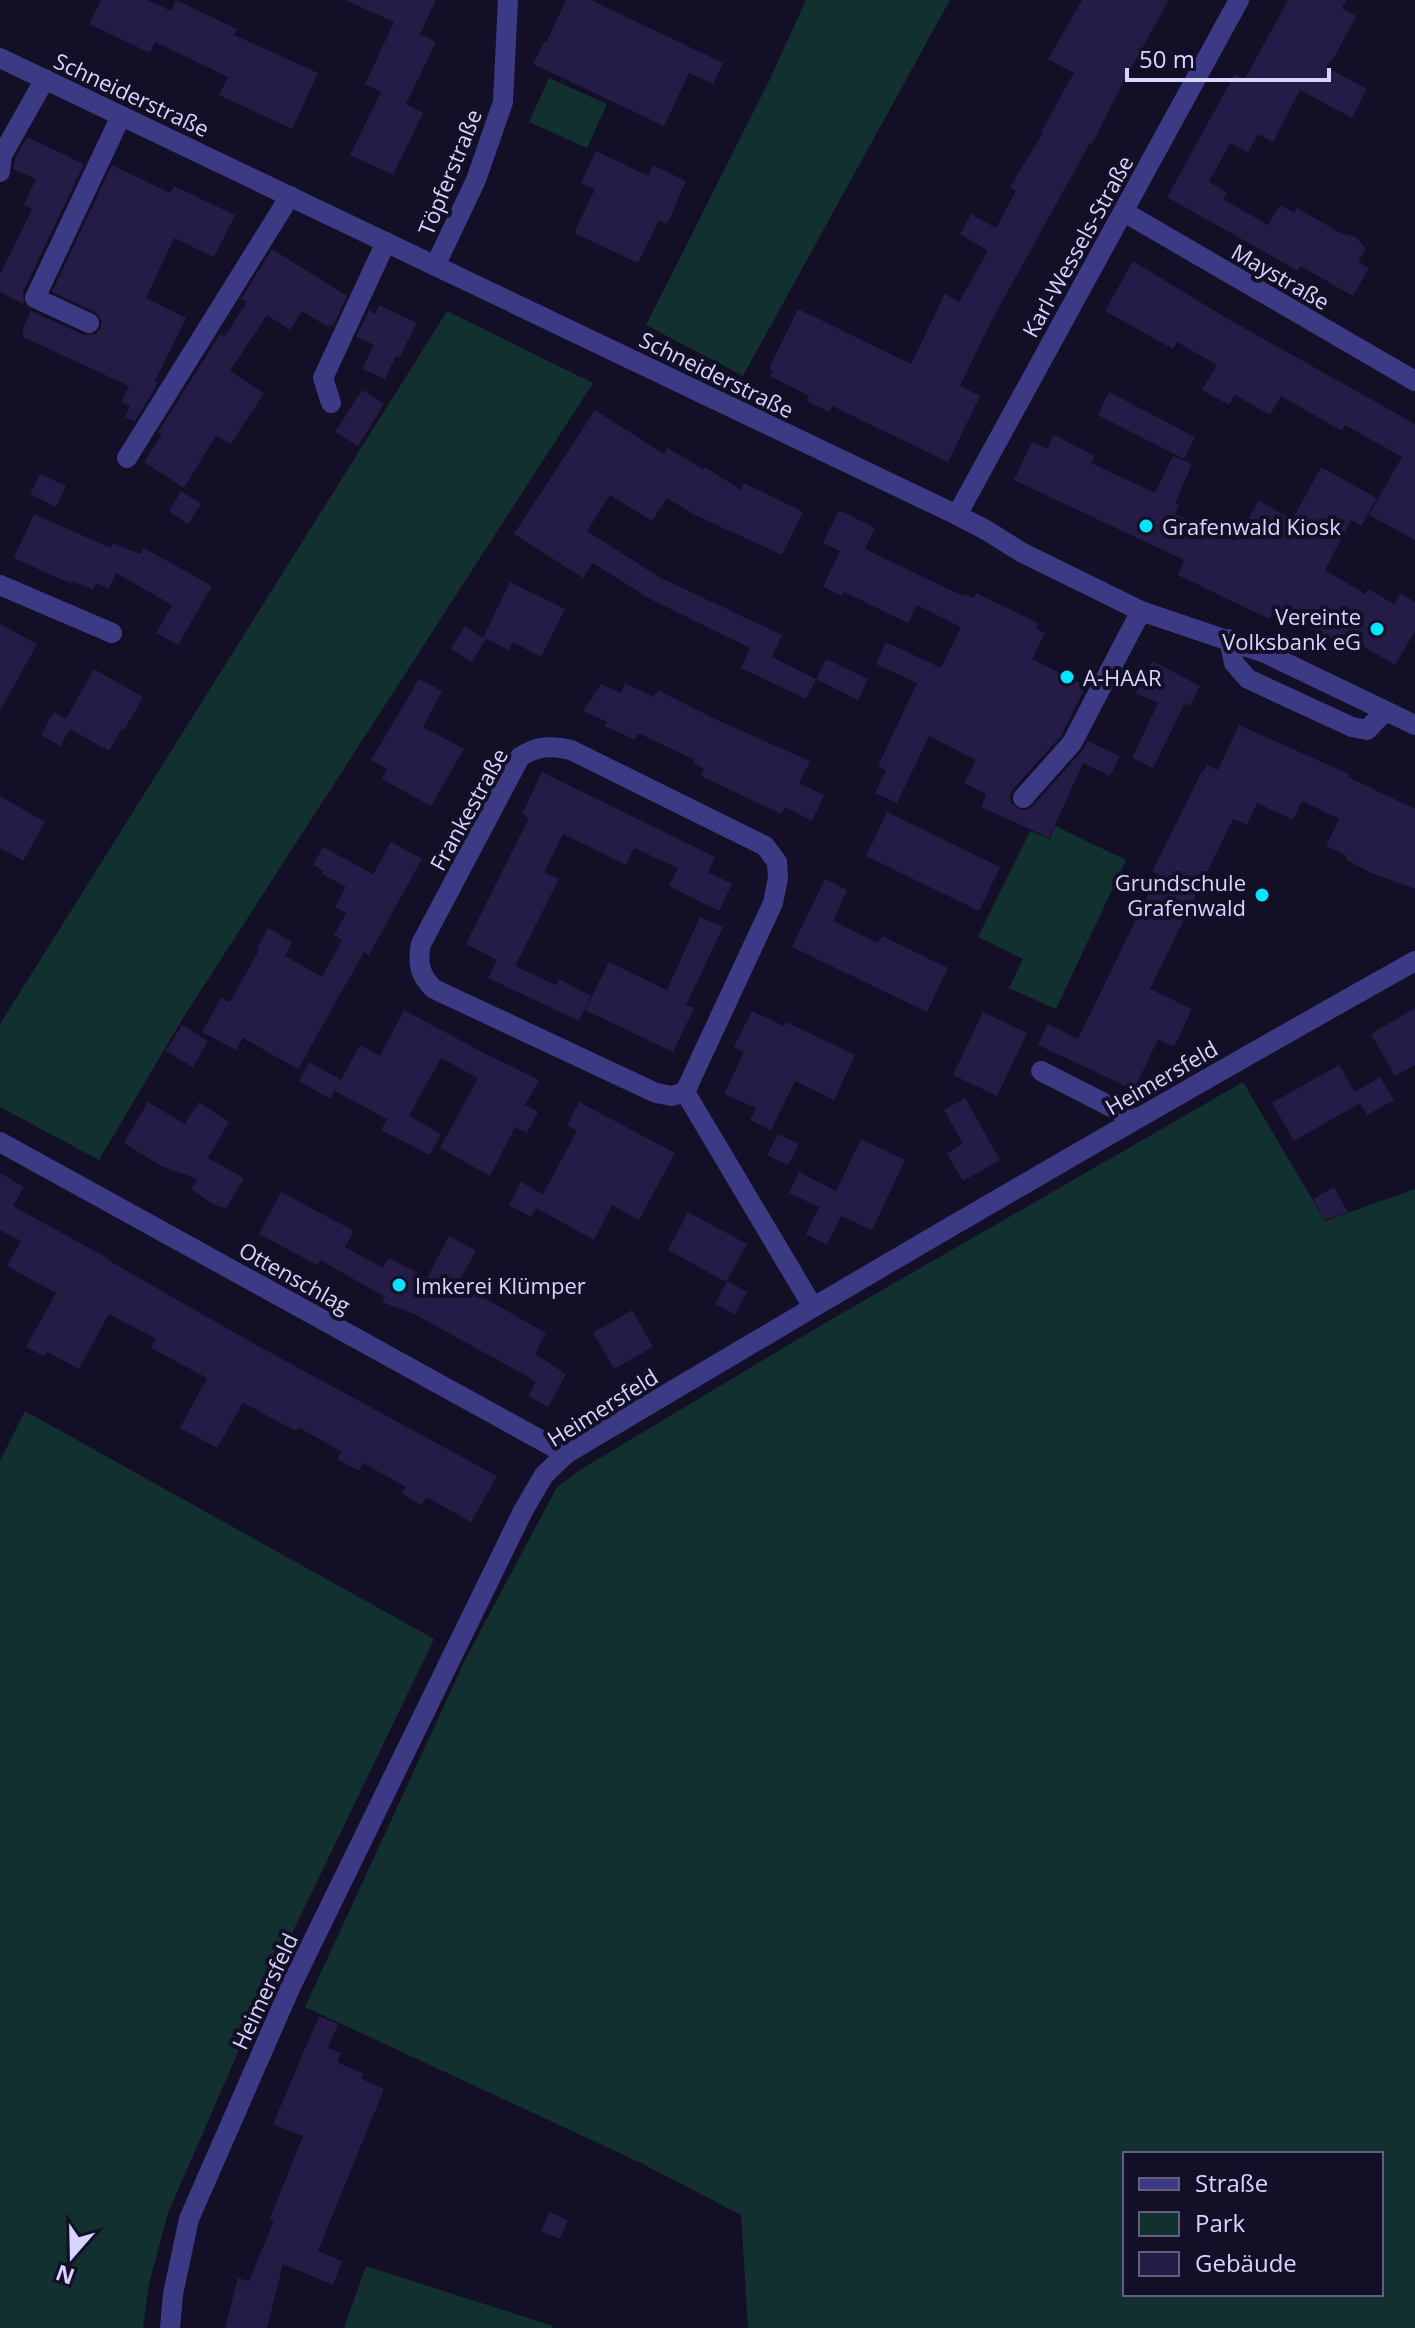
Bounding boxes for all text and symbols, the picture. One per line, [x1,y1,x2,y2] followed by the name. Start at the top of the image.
[1127,32,1329,82] scale bar
[1139,42,1195,75] text: 50 m
[50,45,214,143] street label: Schneiderstraße
[410,105,488,239] street label: Töpferstraße
[1015,150,1139,342] street label: Karl-Wessels-Straße
[1226,236,1336,316] street label: Maystraße
[635,324,799,424] street label: Schneiderstraße
[1162,511,1341,541] place label: Grafenwald Kiosk
[1137,517,1155,535] marker: Grafenwald Kiosk
[1222,601,1361,656] place label: Vereinte Volksbank eG
[1368,620,1386,638] marker: Vereinte Volksbank eG
[1083,662,1162,692] place label: A-HAAR
[1058,668,1076,686] marker: A-HAAR
[422,742,514,876] street label: Frankestraße
[1115,867,1246,922] place label: Grundschule Grafenwald
[1253,886,1271,904] marker: Grundschule Grafenwald
[1099,1033,1223,1121] street label: Heimersfeld
[234,1234,356,1320] street label: Ottenschlag
[415,1270,586,1300] place label: Imkerei Klümper
[390,1276,408,1294] marker: Imkerei Klümper
[541,1361,663,1453] street label: Heimersfeld
[224,1928,304,2054] street label: Heimersfeld
[1123,2152,1383,2296] legend
[1195,2166,1268,2199] text: Straße
[1195,2206,1246,2239] text: Park
[32,2216,112,2296] north arrow
[1195,2246,1297,2279] text: Gebäude
[51,2259,78,2293] text: N

